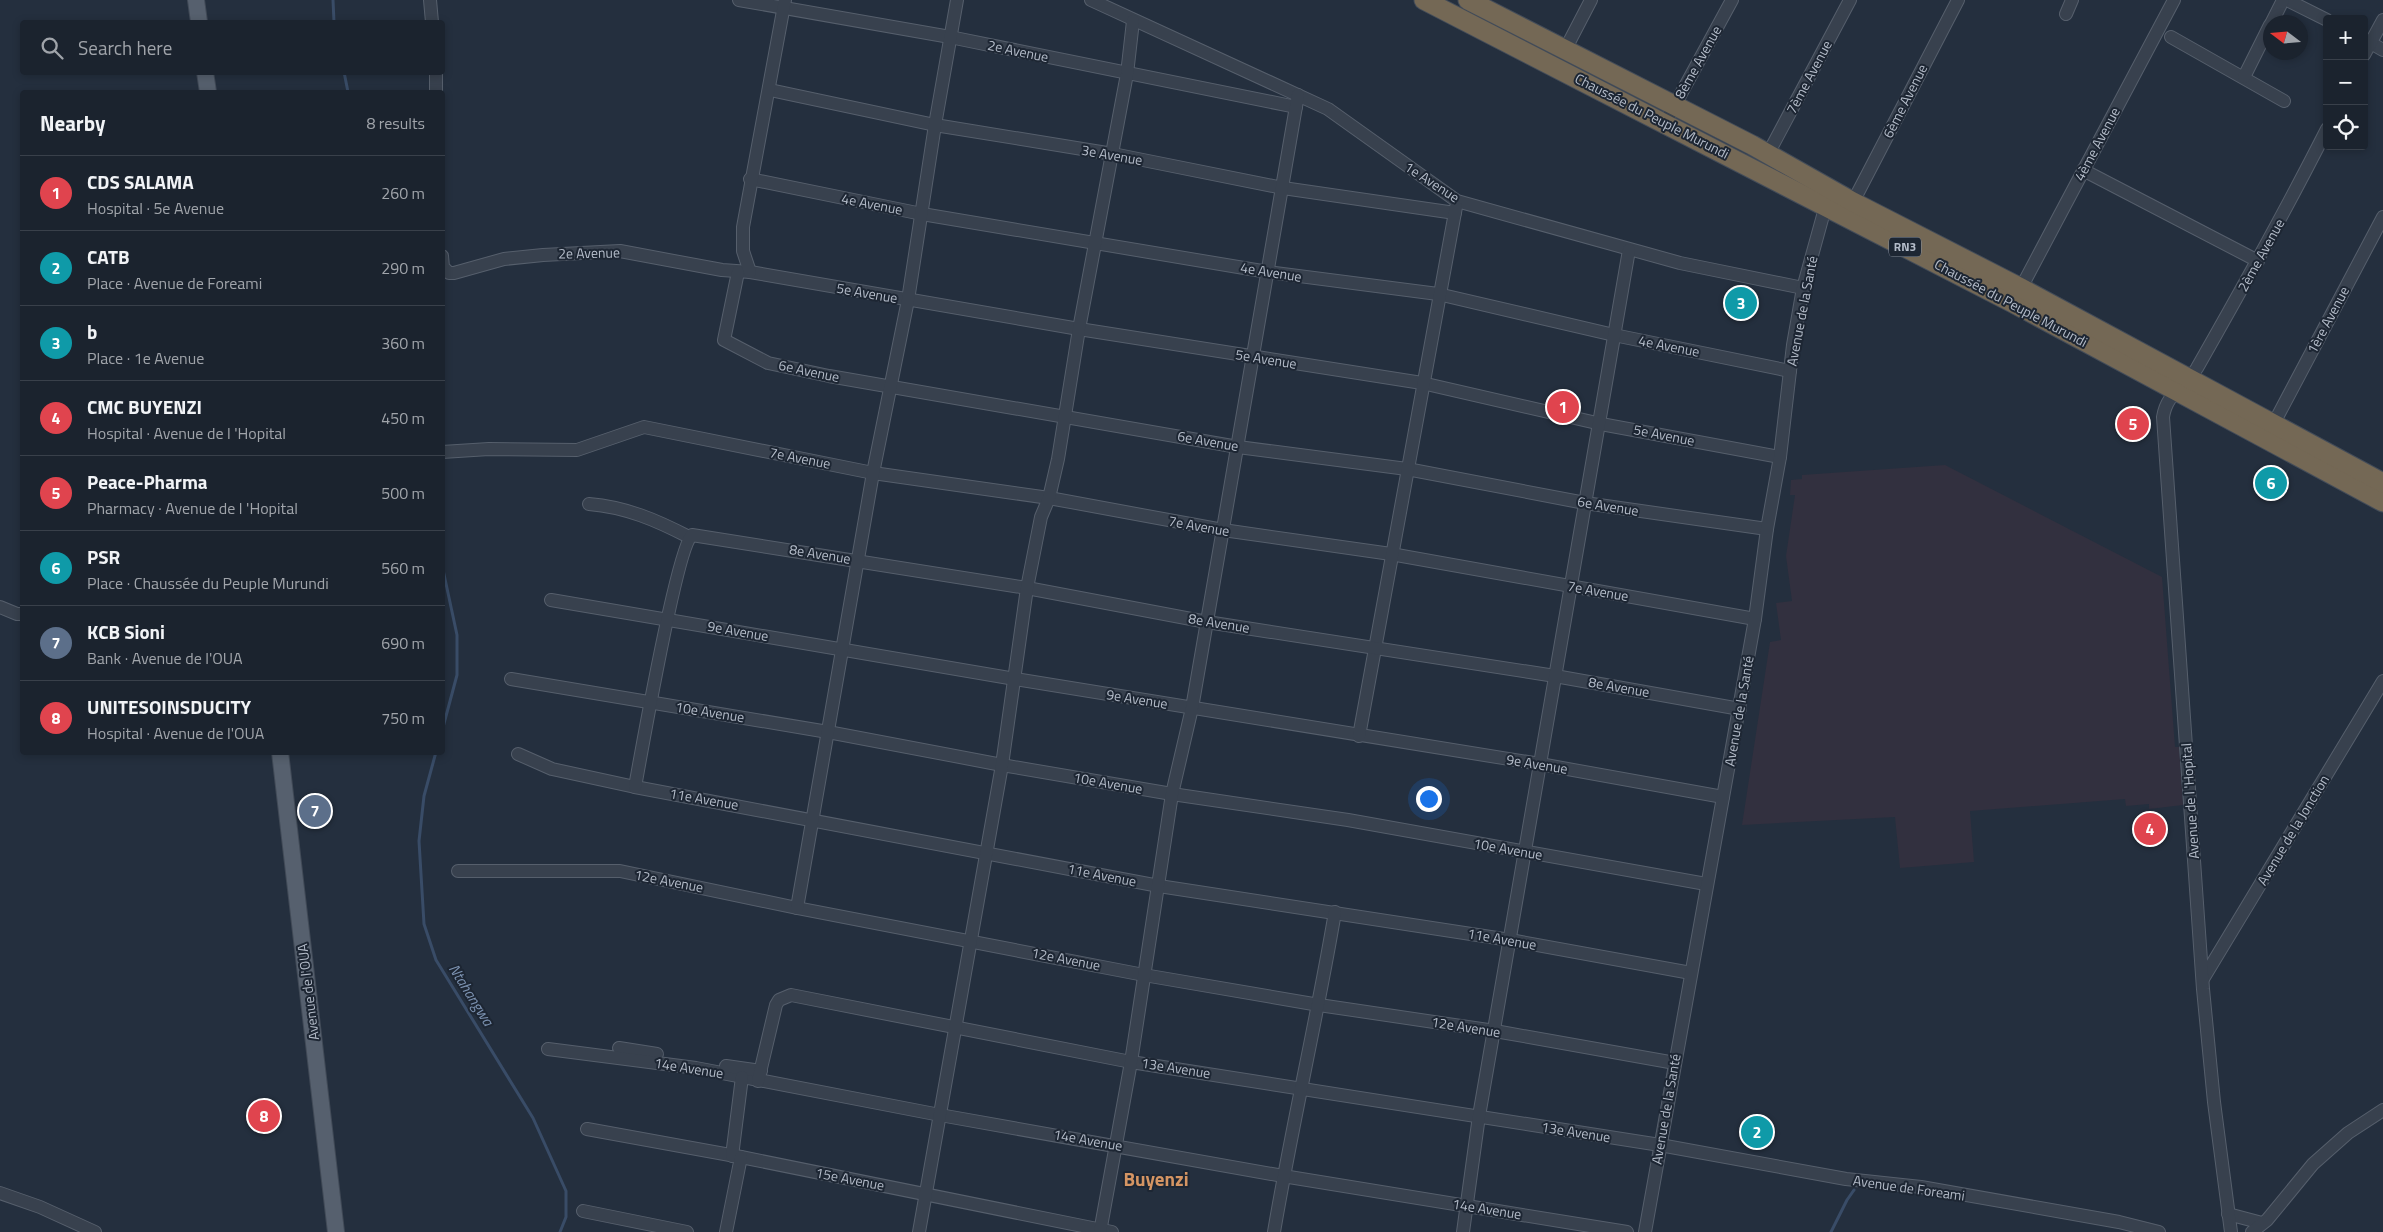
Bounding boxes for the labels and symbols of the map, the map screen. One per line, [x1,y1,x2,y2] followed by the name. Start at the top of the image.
[2263,15,2308,60] north arrow
[1669,21,1726,102] street label: 8ème Avenue
[986,34,1051,67] street label: 2e Avenue
[1780,36,1837,117] street label: 7ème Avenue
[1877,60,1932,141] street label: 6ème Avenue
[1571,67,1733,164] street label: Chaussée du Peuple Murundi
[2068,103,2125,184] street label: 4ème Avenue
[1080,139,1144,170] street label: 3e Avenue
[1401,156,1464,207] street label: 1e Avenue
[840,187,904,220] street label: 4e Avenue
[2232,214,2289,295] street label: 2ème Avenue
[1889,238,1921,256] road number: RN3
[558,241,620,264] street label: 2e Avenue
[1931,253,2092,352] street label: Chaussée du Peuple Murundi
[1781,254,1822,368] street label: Avenue de la Santé
[1239,256,1303,287] street label: 4e Avenue
[835,277,899,308] street label: 5e Avenue
[2301,282,2354,357] street label: 1ère Avenue
[1725,284,1757,322] pin: 3
[1637,329,1701,362] street label: 4e Avenue
[1234,343,1298,374] street label: 5e Avenue
[777,354,842,387] street label: 6e Avenue
[1547,388,1579,426] pin: 1
[2117,405,2149,443] pin: 5
[1632,418,1696,451] street label: 5e Avenue
[1176,425,1240,456] street label: 6e Avenue
[768,441,832,474] street label: 7e Avenue
[2255,464,2287,502] pin: 6
[1576,490,1640,521] street label: 6e Avenue
[1167,510,1231,541] street label: 7e Avenue
[788,538,852,569] street label: 8e Avenue
[1566,575,1630,606] street label: 7e Avenue
[1187,607,1251,638] street label: 8e Avenue
[706,615,770,646] street label: 9e Avenue
[1718,654,1759,768] street label: Avenue de la Santé
[1587,671,1651,702] street label: 8e Avenue
[1105,683,1169,714] street label: 9e Avenue
[674,696,746,727] street label: 10e Avenue
[2175,742,2204,860] street label: Avenue de l 'Hopital
[1505,748,1569,779] street label: 9e Avenue
[1072,766,1144,799] street label: 10e Avenue
[2251,770,2334,889] street label: Avenue de la Jonction
[668,782,740,815] street label: 11e Avenue
[1416,786,1442,812] your location
[299,792,331,830] pin: 7
[2134,810,2166,848] pin: 4
[1472,832,1544,865] street label: 10e Avenue
[1066,858,1138,891] street label: 11e Avenue
[633,864,705,897] street label: 12e Avenue
[1466,922,1538,955] street label: 11e Avenue
[291,942,324,1042] street label: Avenue de l'OUA
[1030,942,1102,975] street label: 12e Avenue
[443,959,500,1032] water label: Ntahangwa
[1430,1011,1502,1042] street label: 12e Avenue
[653,1052,725,1083] street label: 14e Avenue
[1140,1052,1212,1083] street label: 13e Avenue
[1645,1052,1686,1166] street label: Avenue de la Santé
[248,1097,280,1135] pin: 8
[1741,1113,1773,1151] pin: 2
[1540,1116,1612,1147] street label: 13e Avenue
[1052,1123,1124,1156] street label: 14e Avenue
[814,1162,886,1195] street label: 15e Avenue
[1123,1164,1189,1193] district label: Buyenzi
[1852,1169,1966,1206] street label: Avenue de Foreami
[1451,1193,1523,1224] street label: 14e Avenue

